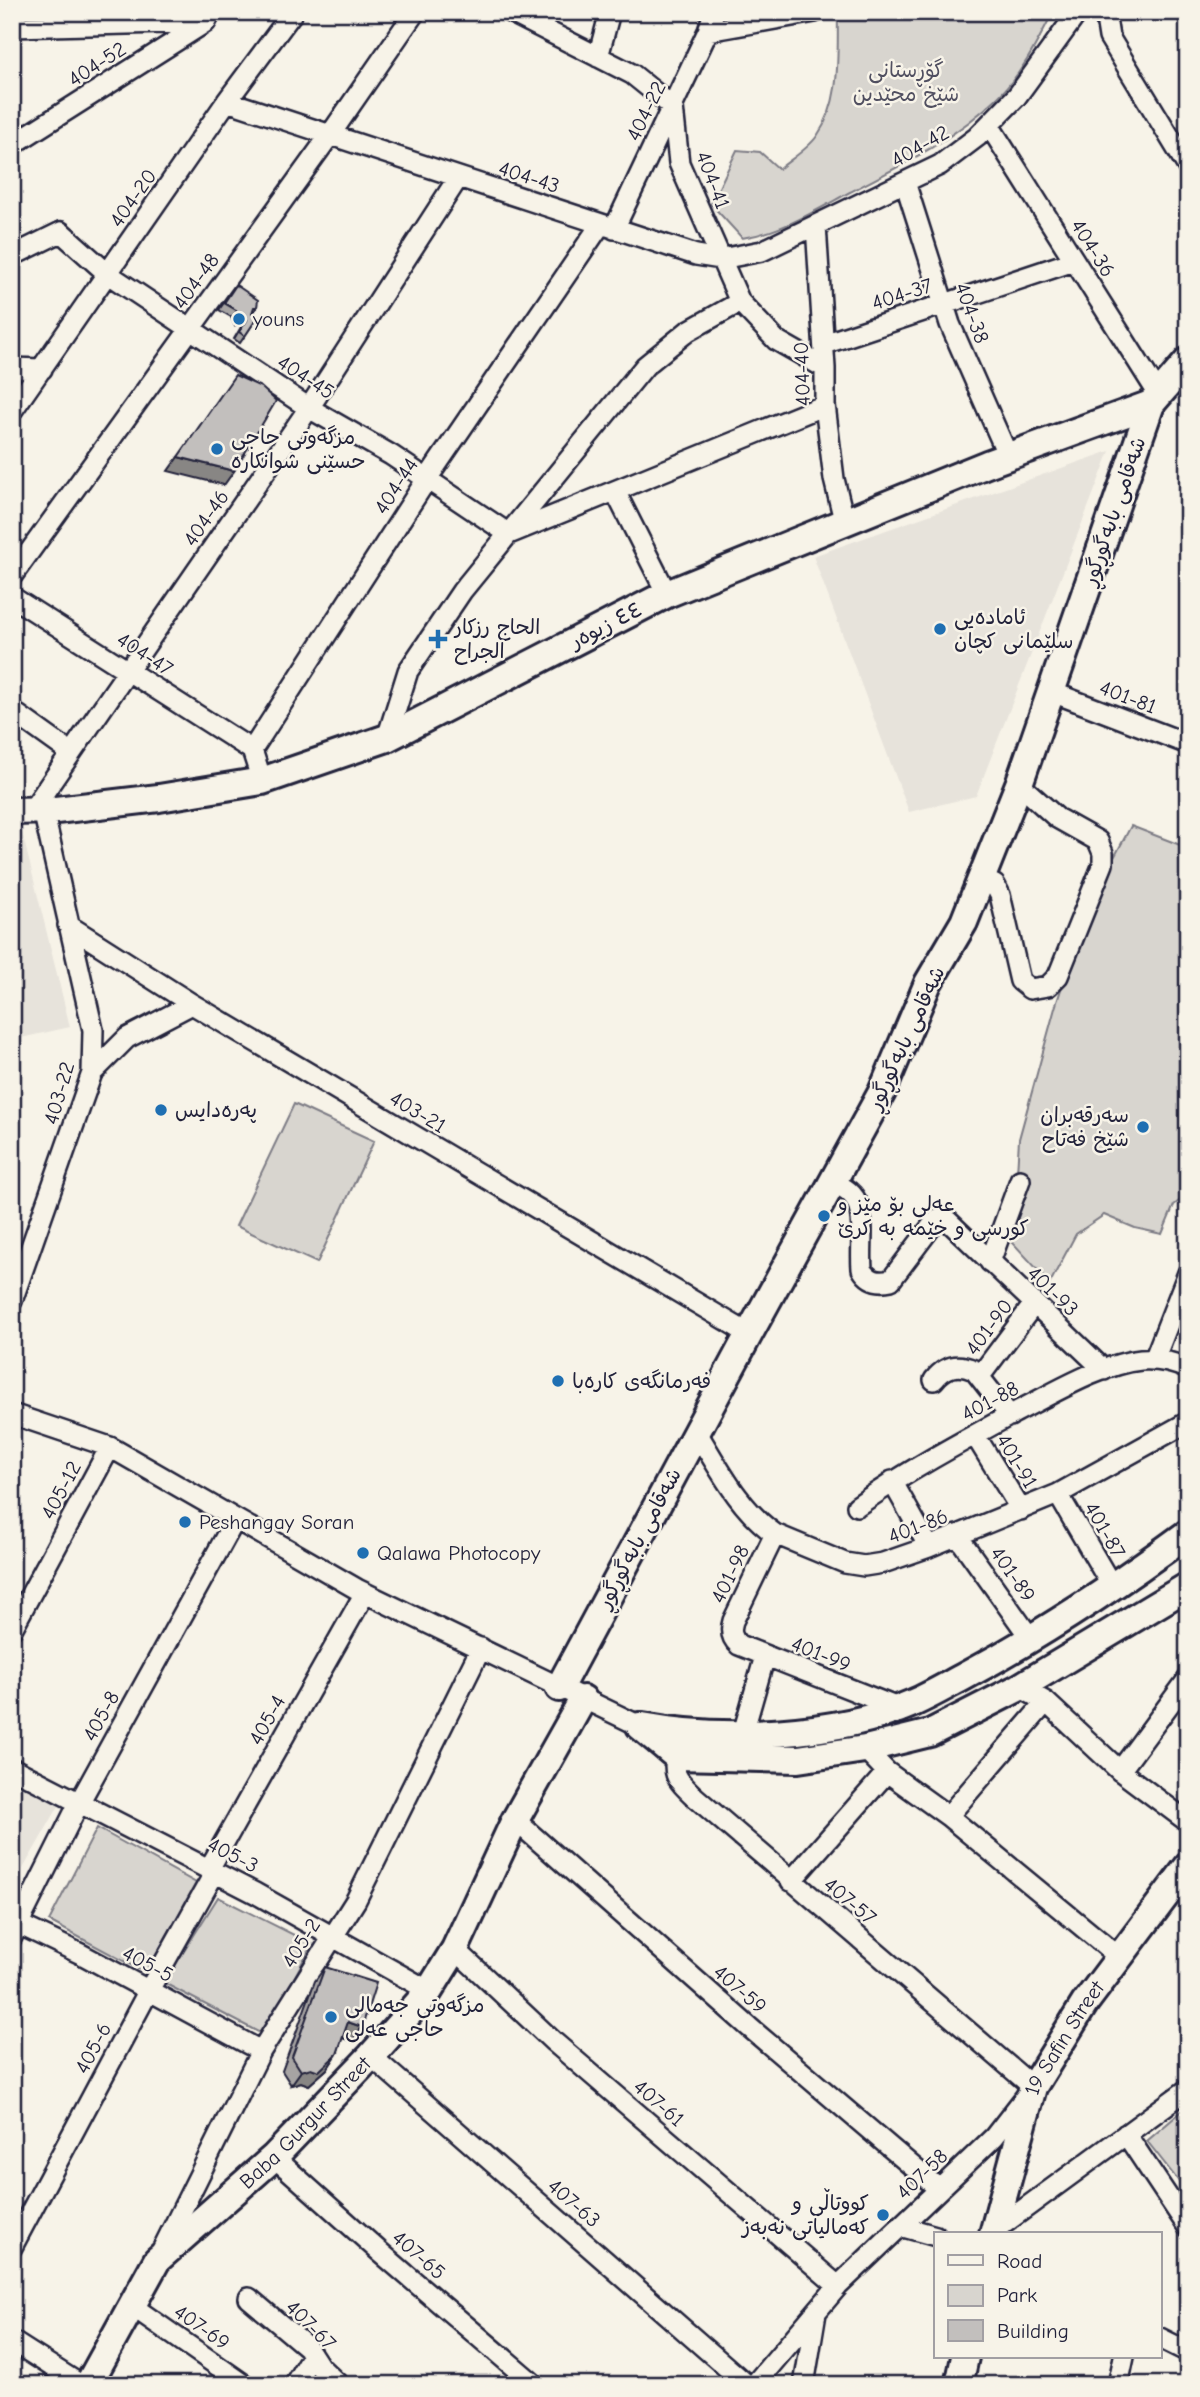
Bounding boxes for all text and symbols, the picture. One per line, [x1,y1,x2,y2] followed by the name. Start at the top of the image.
[64,37,130,91] street label: 404-52
[853,58,959,108] park label: گۆڕستانی شێخ محێدین
[621,77,671,145] street label: 404-22
[887,120,953,172] street label: 404-42
[691,148,735,212] street label: 404-41
[496,156,562,198] street label: 404-43
[104,164,162,232] street label: 404-20
[1066,215,1120,281] street label: 404-36
[168,249,224,313] street label: 404-48
[869,273,935,315] street label: 404-37
[950,279,994,347] street label: 404-38
[252,307,304,331] place label: youns
[231,311,247,327] marker: youns
[789,341,815,407] street label: 404-40
[273,350,339,404] street label: 404-45
[231,425,366,475] place label: مزگەوتی حاجی حسێنی شوانکارە
[1077,434,1155,592] street label: شەقامی بابەگوڕگوڕ
[209,441,225,457] marker: مزگەوتی حاجی حسێنی شوانکارە
[369,454,423,518] street label: 404-44
[178,485,234,551] street label: 404-46
[564,597,646,655] street label: ٤٤ زیوەر
[954,605,1073,655] place label: ئامادەیی سلێمانی کچان
[453,615,540,665] place label: الحاج رزكار الجراح
[932,621,948,637] marker: ئامادەیی سلێمانی کچان
[113,627,177,681] street label: 404-47
[428,629,448,649] marker: الحاج رزكار الجراح
[1096,675,1160,719] street label: 401-81
[861,963,954,1117] street label: شەقامی بابەگوڕگوڕ
[39,1059,79,1127] street label: 403-22
[386,1086,450,1138] street label: 403-21
[175,1098,257,1123] place label: پەرەدایس
[153,1102,169,1118] marker: پەرەدایس
[1040,1103,1129,1153] place label: سەرقەبران شێخ فەتاح
[1135,1119,1151,1135] marker: سەرقەبران شێخ فەتاح
[836,1192,1029,1242] place label: عەلی بۆ مێز و کورسی و خێمە بە کرێ
[816,1208,832,1224] marker: عەلی بۆ مێز و کورسی و خێمە بە کرێ
[1023,1261,1083,1321] street label: 401-93
[960,1294,1018,1360] street label: 401-90
[572,1369,711,1394] place label: فەرمانگەی کارەبا
[550,1373,566,1389] marker: فەرمانگەی کارەبا
[957,1376,1023,1426] street label: 401-88
[991,1429,1043,1493] street label: 401-91
[36,1457,86,1523] street label: 405-12
[591,1464,690,1616] street label: شەقامی بابەگوڕگوڕ
[1079,1498,1131,1562] street label: 401-87
[885,1504,951,1548] street label: 401-86
[199,1510,354,1534] place label: Peshangay Soran
[177,1514,193,1530] marker: Peshangay Soran
[377,1541,541,1565] place label: Qalawa Photocopy
[706,1541,754,1607] street label: 401-98
[985,1542,1041,1606] street label: 401-89
[355,1545,371,1561] marker: Qalawa Photocopy
[788,1631,854,1677] street label: 401-99
[78,1687,124,1745] street label: 405-8
[244,1691,290,1749] street label: 405-4
[204,1832,262,1878] street label: 405-3
[819,1872,881,1930] street label: 407-57
[277,1914,325,1972] street label: 405-2
[118,1941,178,1987] street label: 405-5
[709,1960,771,2018] street label: 407-59
[1019,1976,1110,2098] street label: 19 Safin Street
[345,1993,484,2043] place label: مزگەوتی جەمالی حاجی عەلی
[323,2009,339,2025] marker: مزگەوتی جەمالی حاجی عەلی
[70,2018,116,2078] street label: 405-6
[235,2051,377,2194] street label: Baba Gurgur Street
[629,2074,689,2132] street label: 407-61
[891,2144,953,2204] street label: 407-58
[543,2174,605,2232] street label: 407-63
[740,2188,869,2241] place label: کووتاڵی و کەمالیاتی نەبەز
[875,2207,891,2223] marker: کووتاڵی و کەمالیاتی نەبەز
[388,2225,450,2285] street label: 407-65
[934,2232,1162,2358] legend
[997,2249,1042,2273] text: Road
[997,2283,1037,2307] text: Park
[281,2295,341,2355] street label: 407-67
[170,2299,234,2355] street label: 407-69
[997,2319,1069,2343] text: Building

